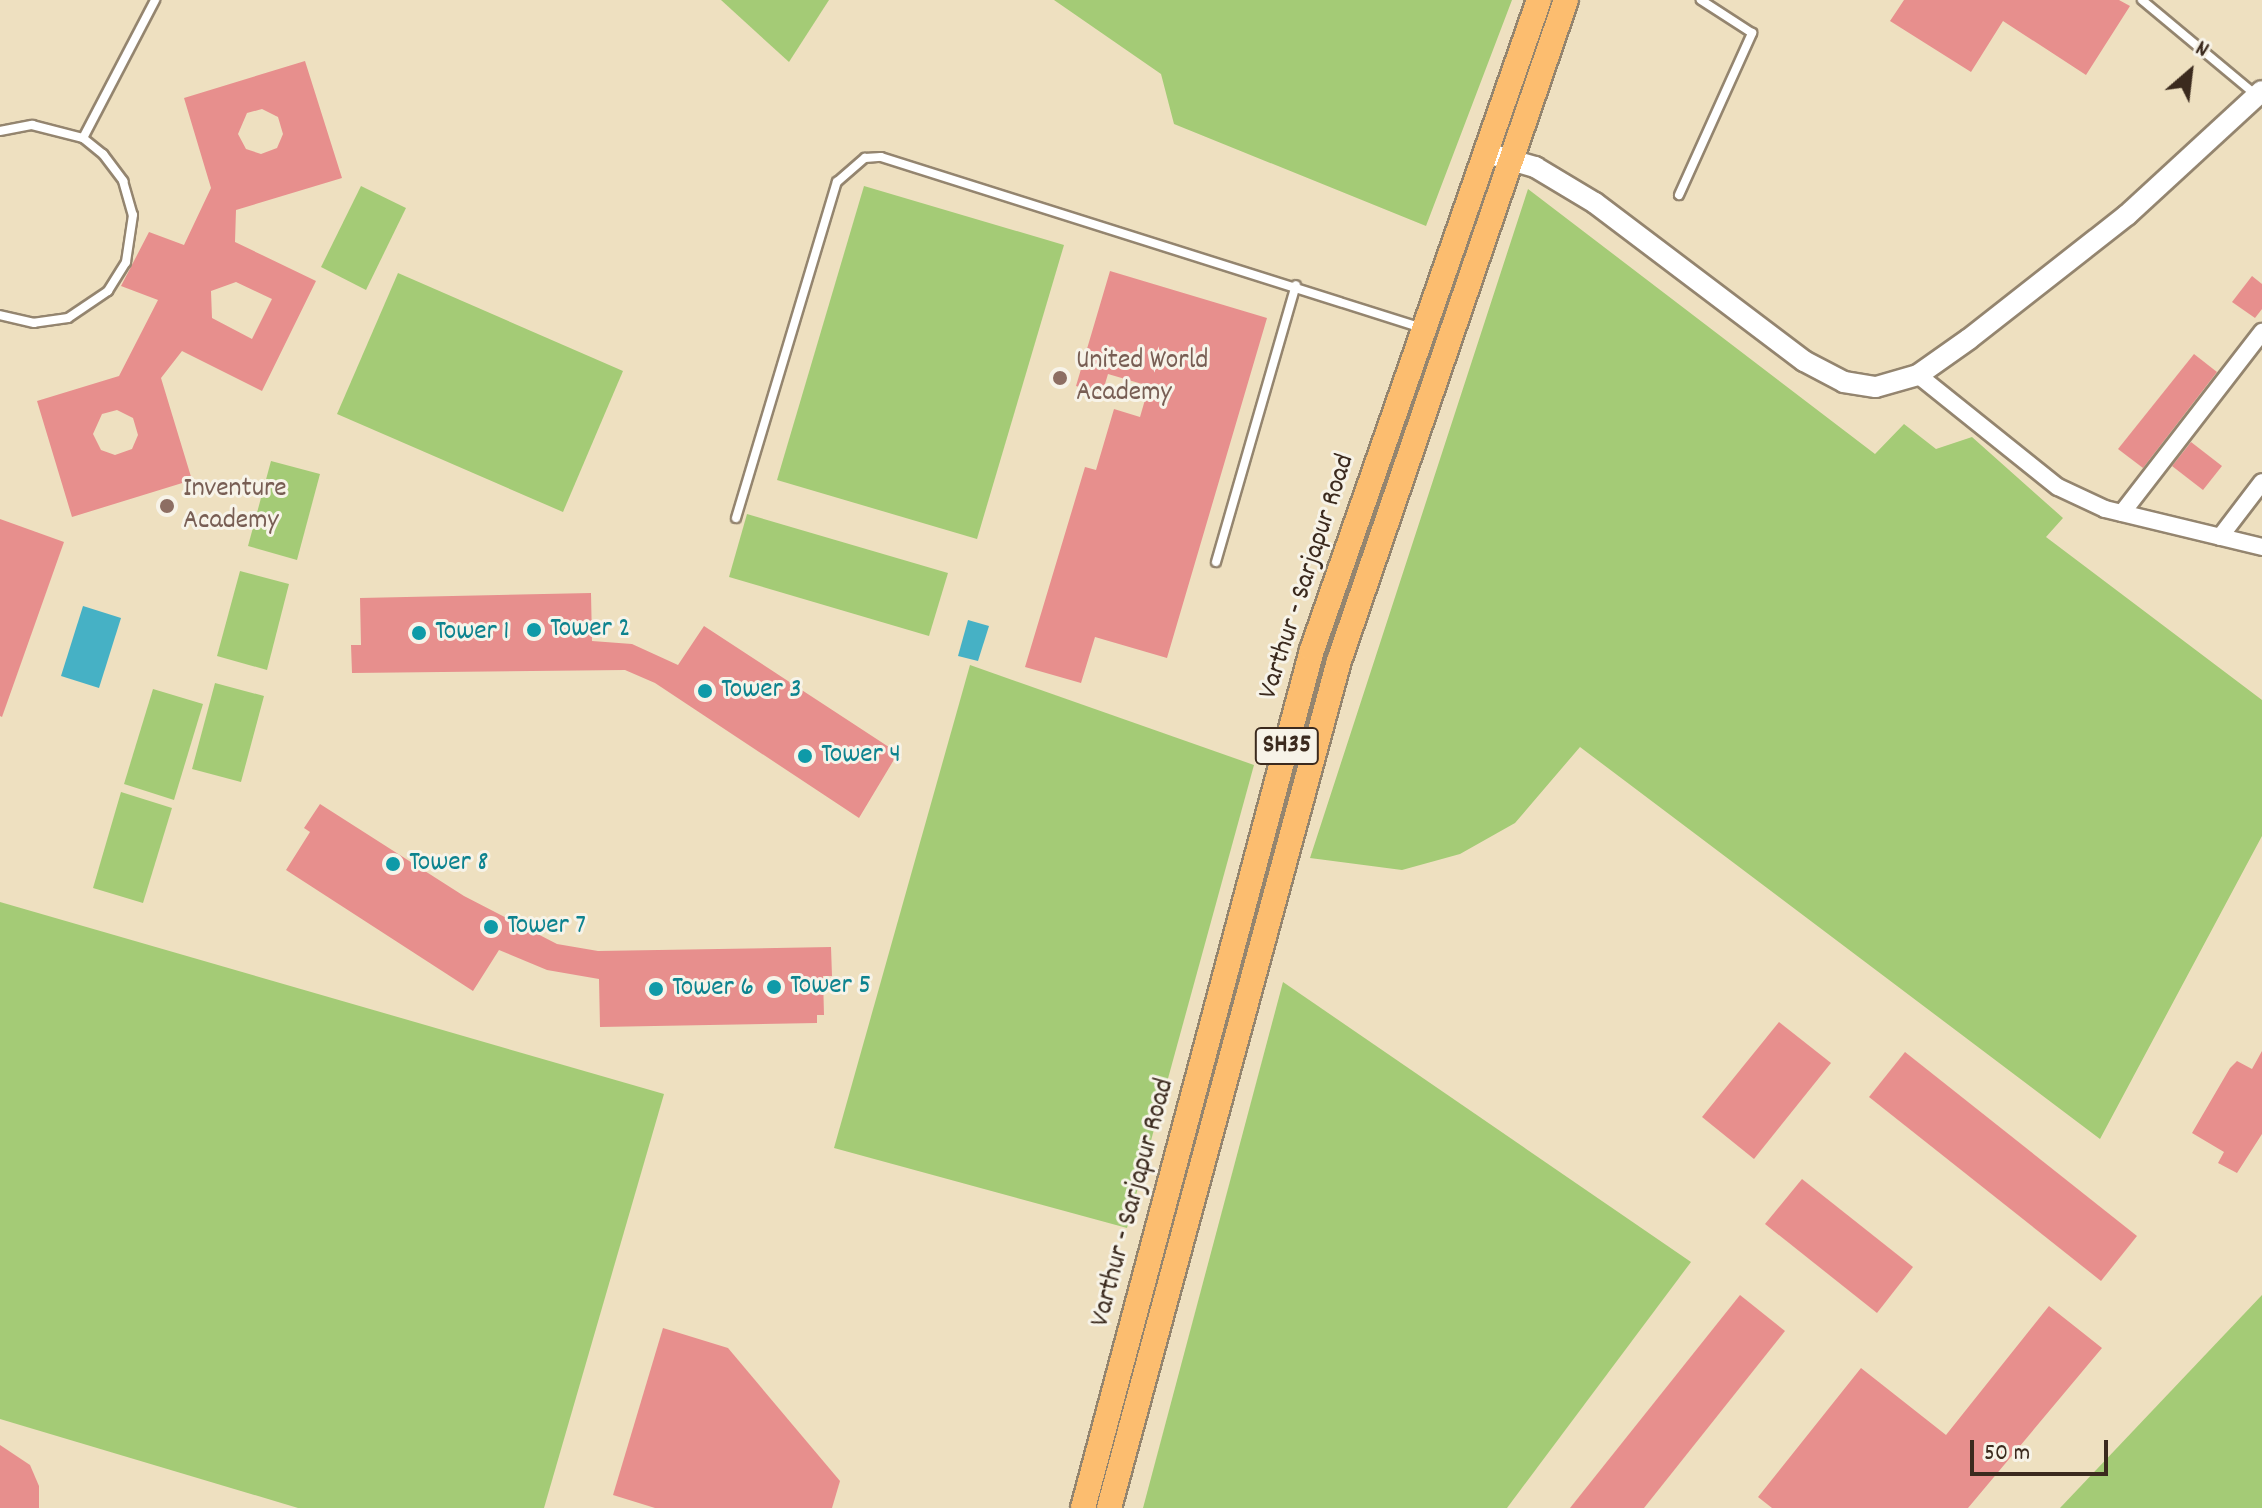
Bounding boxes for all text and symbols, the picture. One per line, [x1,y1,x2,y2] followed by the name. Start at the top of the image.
[2150,32,2230,112] north arrow
[2189,34,2214,67] text: N
[1076,345,1208,411] place label: United World Academy
[1051,369,1069,387] marker: United World Academy
[1253,450,1363,704] street label: Varthur - Sarjapur Road
[183,473,287,539] place label: Inventure Academy
[158,497,176,515] marker: Inventure Academy
[550,613,631,647] place label: Tower 2
[435,616,509,650] place label: Tower 1
[525,621,543,639] marker: Tower 2
[410,624,428,642] marker: Tower 1
[721,674,802,708] place label: Tower 3
[696,682,714,700] marker: Tower 3
[1253,724,1321,768] road number: SH35
[821,739,901,773] place label: Tower 4
[796,747,814,765] marker: Tower 4
[409,847,489,881] place label: Tower 8
[384,855,402,873] marker: Tower 8
[507,910,586,944] place label: Tower 7
[482,918,500,936] marker: Tower 7
[790,970,871,1004] place label: Tower 5
[672,972,754,1006] place label: Tower 6
[765,978,783,996] marker: Tower 5
[647,980,665,998] marker: Tower 6
[1085,1075,1183,1331] street label: Varthur - Sarjapur Road
[1974,1424,2112,1474] scale bar
[1984,1437,2030,1471] text: 50 m

